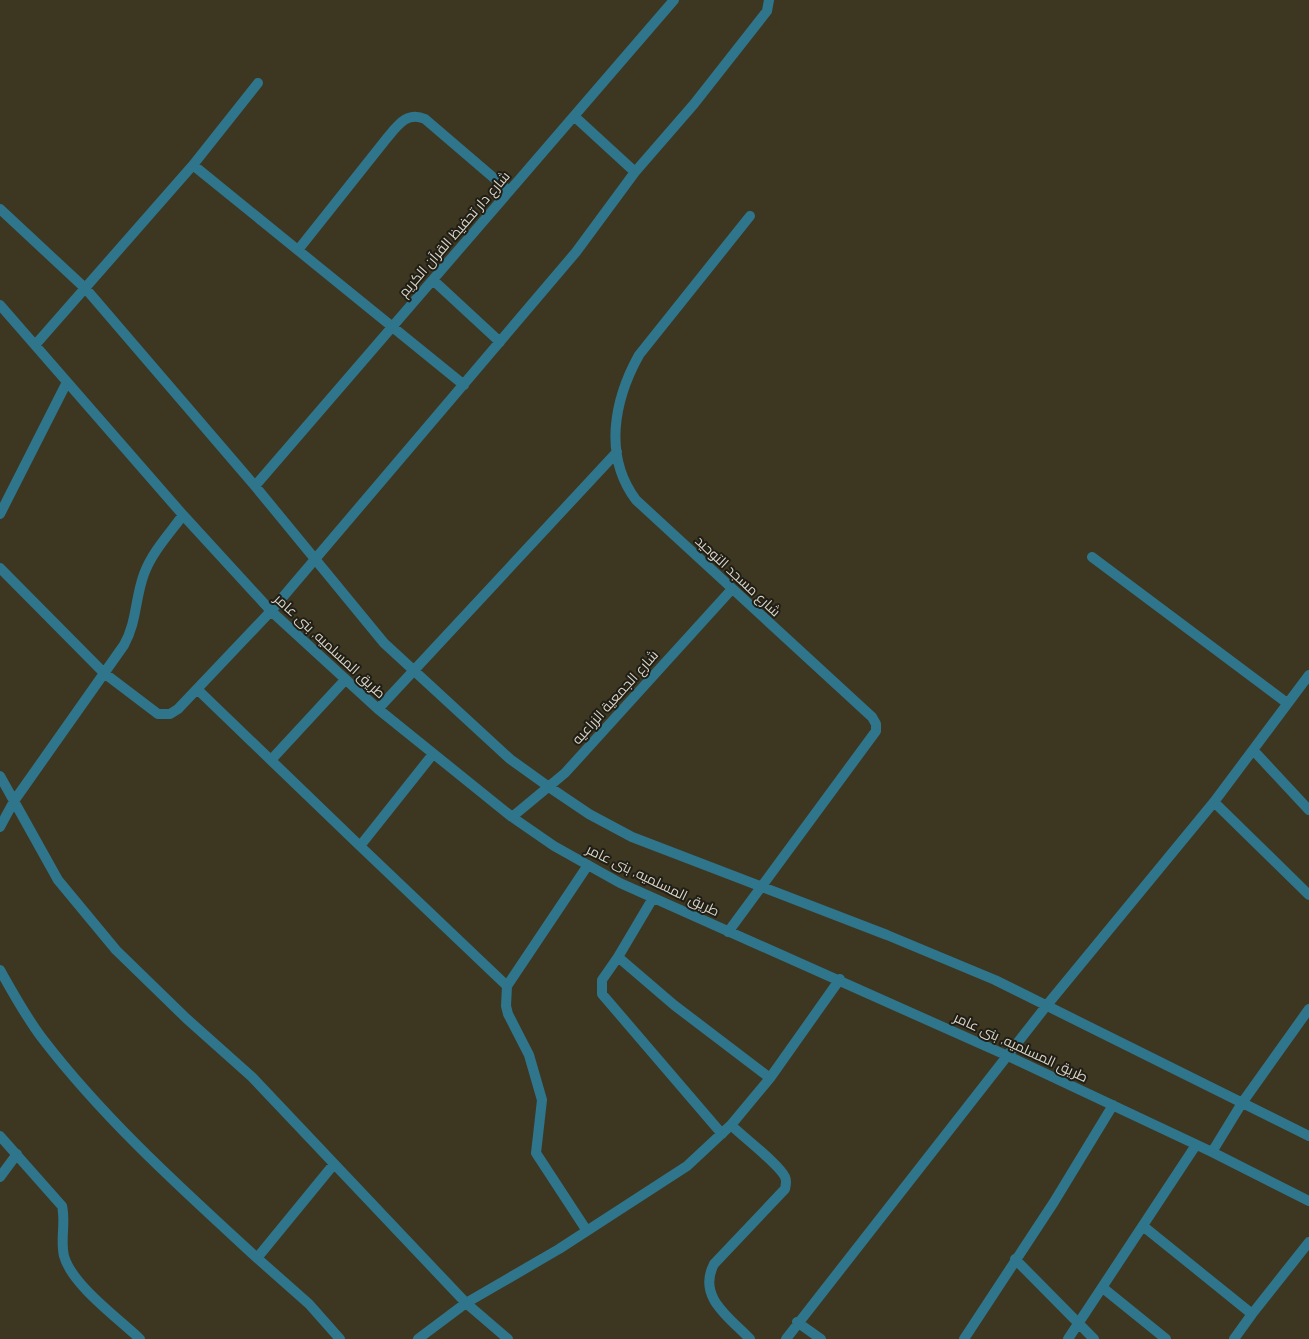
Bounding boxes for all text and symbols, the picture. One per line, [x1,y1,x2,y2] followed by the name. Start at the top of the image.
[395,168,514,301] street label: شارع دار تحفيظ القرآن الكريم
[691,532,784,620] street label: شارع مسجد التوحيد
[270,590,389,702] street label: طريق المسلميه, بنى عامر
[569,647,662,748] street label: شارع الجمعية الزراعيه
[583,840,722,920] street label: طريق المسلميه, بنى عامر
[950,1009,1090,1086] street label: طريق المسلميه, بنى عامر

